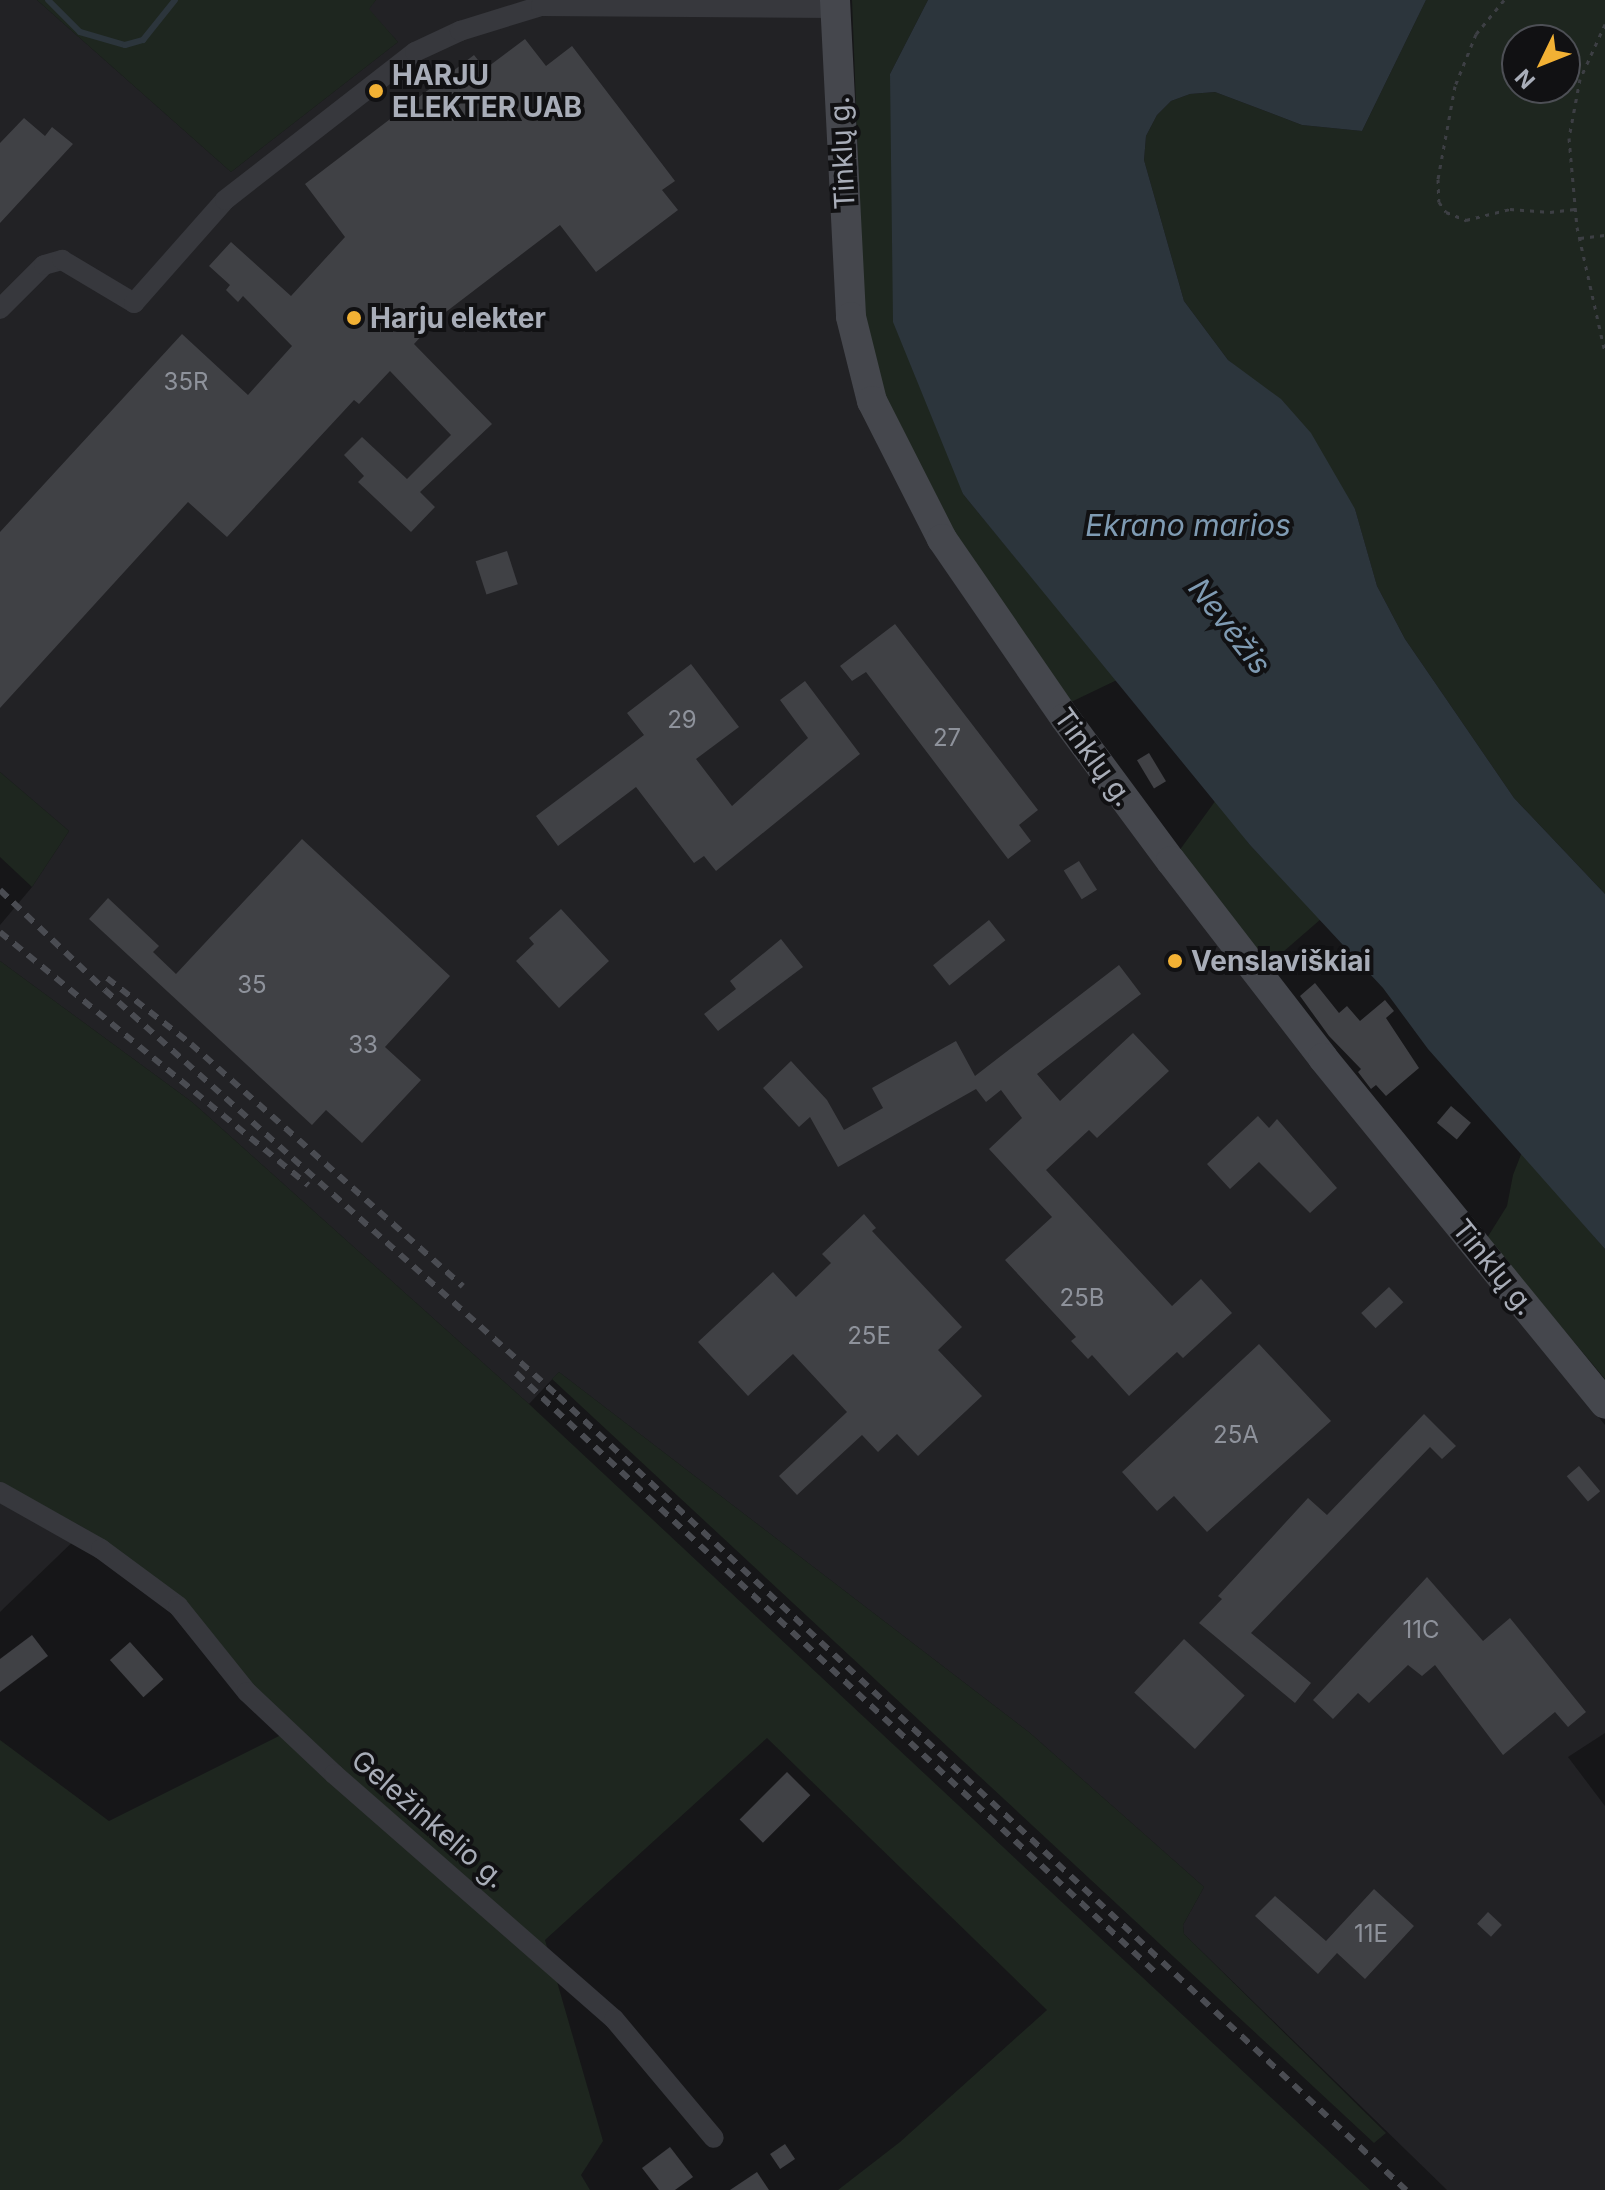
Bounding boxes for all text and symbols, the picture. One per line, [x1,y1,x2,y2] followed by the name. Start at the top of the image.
[1501,24,1581,104] north arrow
[392,58,582,124] place label: HARJU ELEKTER UAB
[1510,64,1540,94] text: N
[367,82,385,100] marker: HARJU ELEKTER UAB
[822,96,862,210] street label: Tinklų g.
[370,301,546,335] place label: Harju elekter
[345,309,363,327] marker: Harju elekter
[164,368,208,396] house number: 35R
[1085,507,1291,543] water label: Ekrano marios
[1181,571,1279,681] water label: Nevėžis
[1047,701,1141,813] street label: Tinklų g.
[667,706,697,734] house number: 29
[933,724,961,752] house number: 27
[1191,944,1371,978] place label: Venslaviškiai
[1166,952,1184,970] marker: Venslaviškiai
[237,971,267,999] house number: 35
[348,1031,378,1059] house number: 33
[1445,1212,1543,1322] street label: Tinklų g.
[1060,1284,1104,1312] house number: 25B
[847,1322,891,1350] house number: 25E
[1213,1421,1259,1449] house number: 25A
[1402,1616,1440,1644] house number: 11C
[345,1743,513,1895] street label: Geležinkelio g.
[1354,1920,1388,1948] house number: 11E

